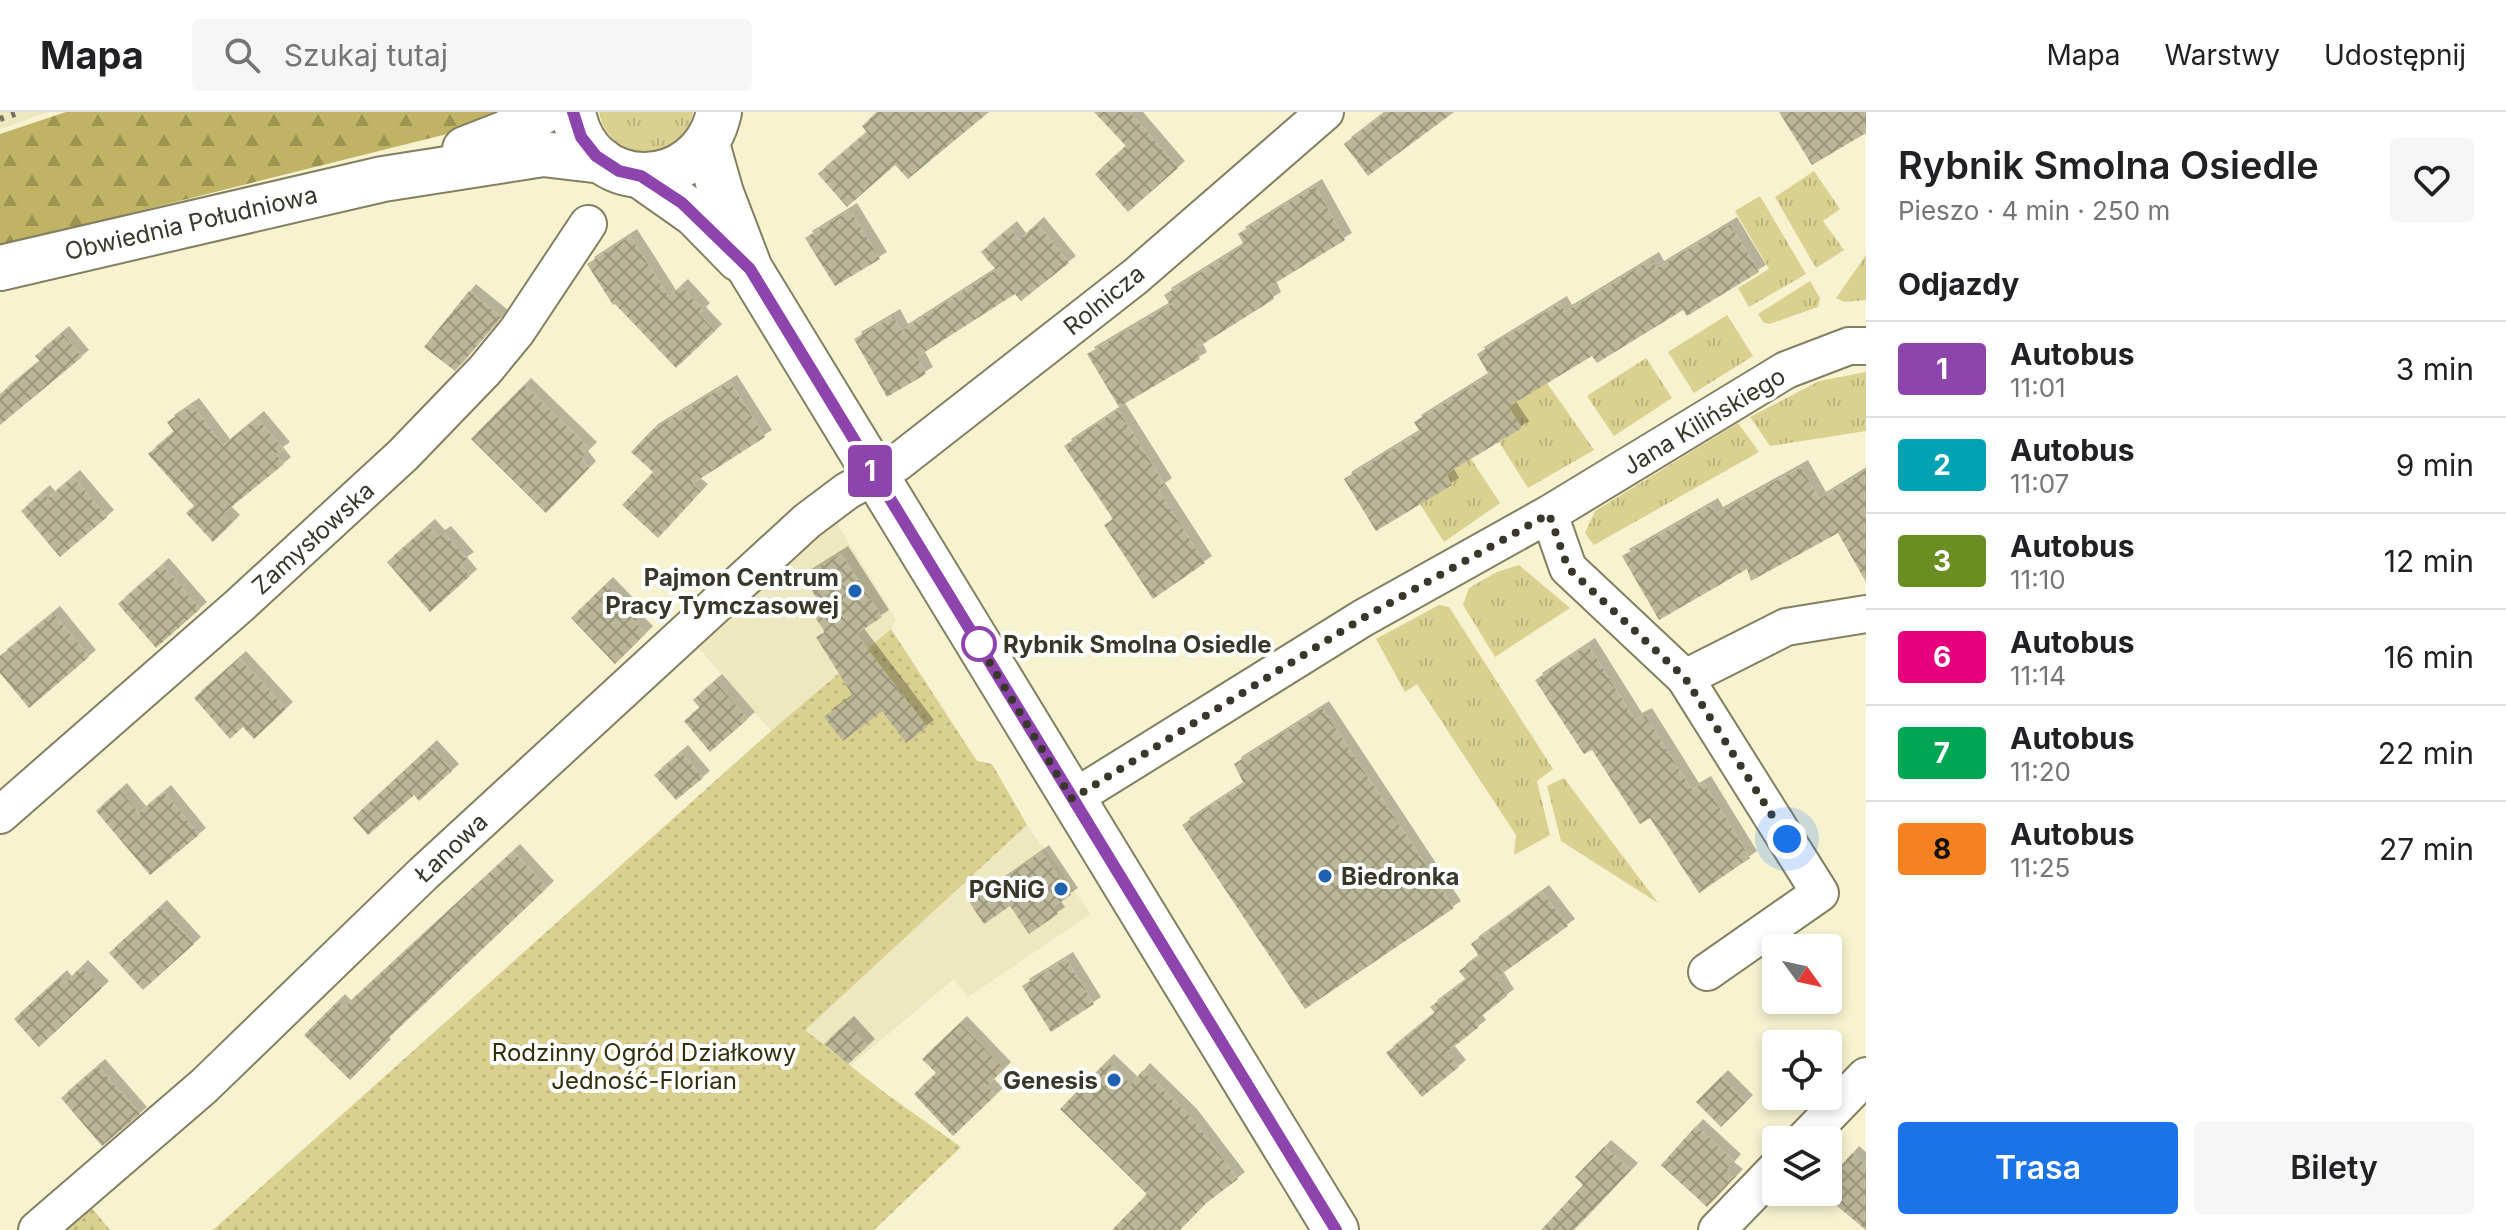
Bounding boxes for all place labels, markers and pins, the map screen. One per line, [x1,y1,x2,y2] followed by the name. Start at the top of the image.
[605,563,839,620] place label: Pajmon Centrum Pracy Tymczasowej
[846,582,864,600] marker: Pajmon Centrum Pracy Tymczasowej
[962,627,996,661] marker: Rybnik Smolna Osiedle
[1003,630,1272,659] place label: Rybnik Smolna Osiedle
[1341,862,1460,891] place label: Biedronka
[1316,867,1334,885] marker: Biedronka
[969,875,1045,904] place label: PGNiG
[1052,880,1070,898] marker: PGNiG
[1003,1066,1098,1095] place label: Genesis
[1105,1071,1123,1089] marker: Genesis

